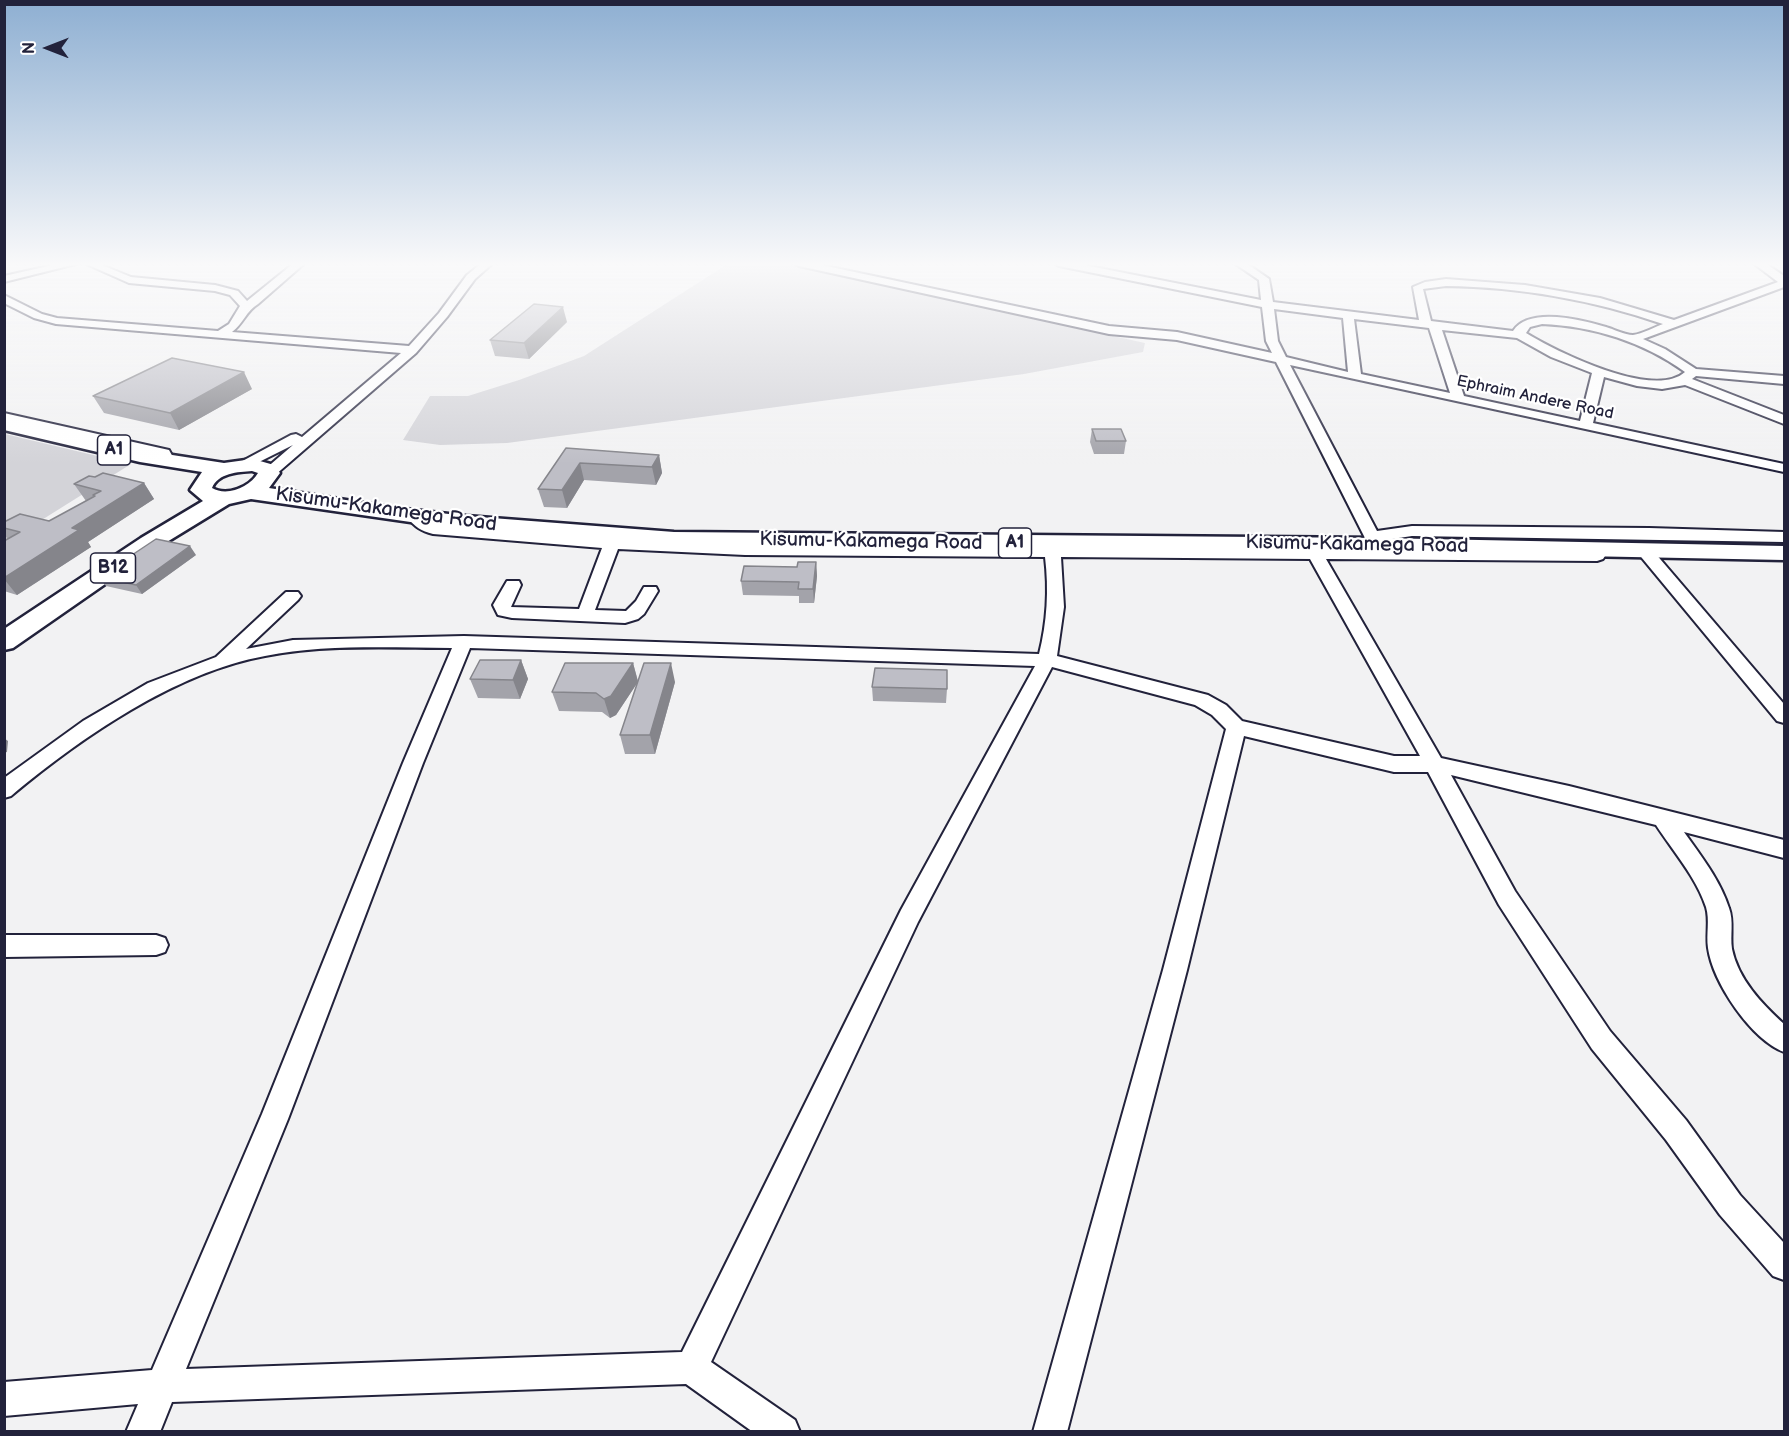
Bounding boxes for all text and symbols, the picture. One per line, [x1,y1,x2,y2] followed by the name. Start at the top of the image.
[18,18,78,78] north arrow
[20,42,39,54] text: N
[1455,372,1615,424] street label: Ephraim Andere Road
[98,435,130,465] road number: A1
[274,483,498,537] street label: Kisumu-Kakamega Road
[759,528,983,556] street label: Kisumu-Kakamega Road
[998,528,1032,558] road number: A1
[1245,531,1469,559] street label: Kisumu-Kakamega Road
[90,553,136,583] road number: B12

